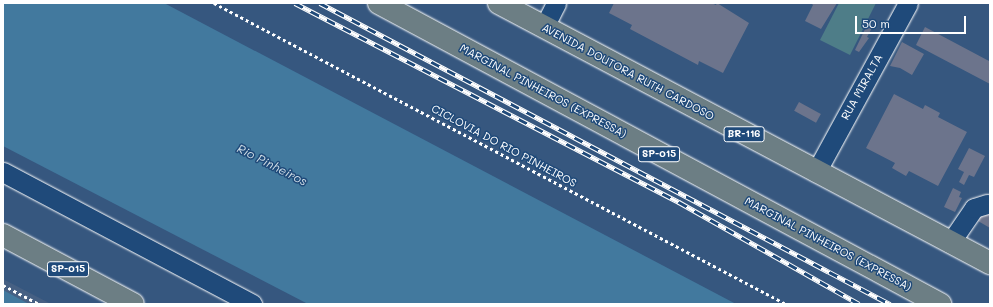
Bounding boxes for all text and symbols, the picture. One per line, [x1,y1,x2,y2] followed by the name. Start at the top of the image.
[857,8,968,34] scale bar
[862,15,890,31] text: 50 m
[540,21,716,123] street label: AVENIDA DOUTORA RUTH CARDOSO
[457,41,629,141] street label: MARGINAL PINHEIROS (EXPRESSA)
[838,52,886,122] street label: RUA MIRALTA
[429,102,579,190] street label: CICLOVIA DO RIO PINHEIROS
[723,126,765,142] road number: BR-116
[235,141,309,189] water label: Rio Pinheiros
[637,146,681,162] road number: SP-015
[742,194,914,294] street label: MARGINAL PINHEIROS (EXPRESSA)
[46,261,90,277] road number: SP-015

